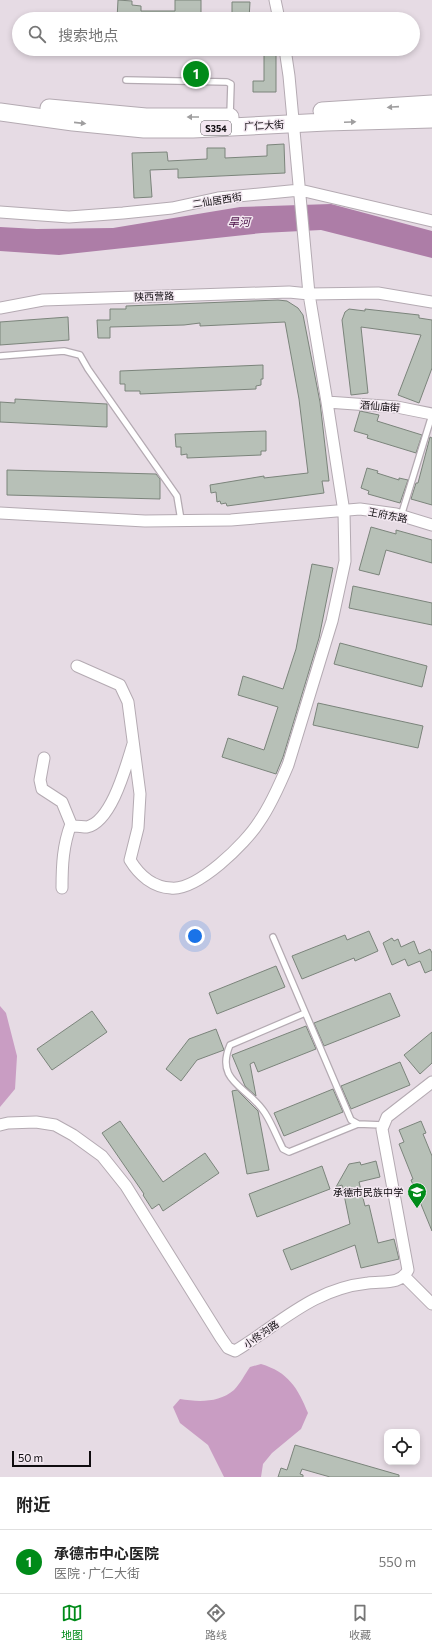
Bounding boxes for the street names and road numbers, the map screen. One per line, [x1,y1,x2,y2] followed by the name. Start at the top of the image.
[244,118,284,132] street label: 广仁大街
[201,121,231,135] road number: S354
[191,190,243,210] street label: 二仙居西街
[134,289,174,303] street label: 陕西营路
[360,398,400,414] street label: 酒仙庙街
[367,505,409,525] street label: 王府东路
[241,1318,281,1350] street label: 小佟沟路

